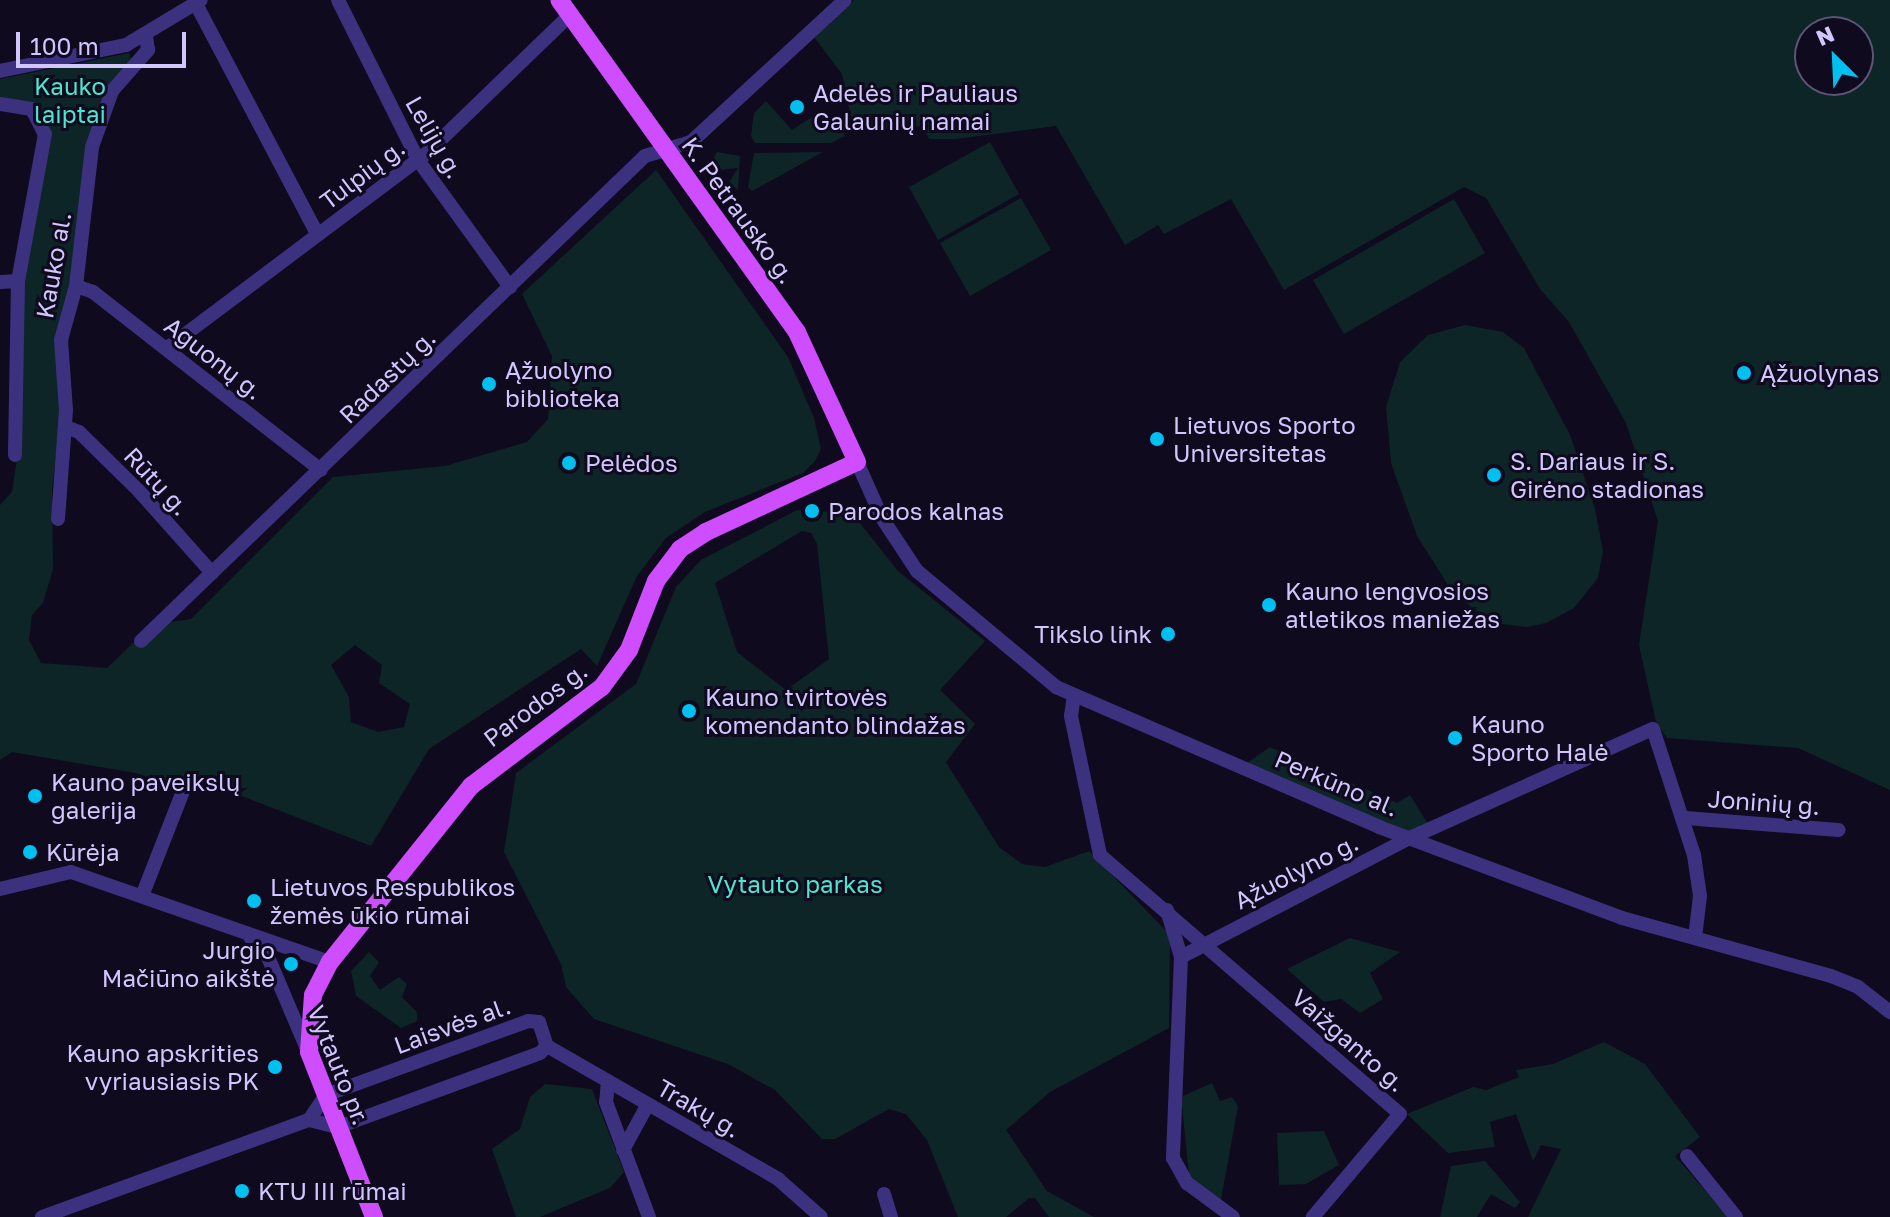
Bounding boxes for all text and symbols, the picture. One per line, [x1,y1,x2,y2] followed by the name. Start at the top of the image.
[20,16,190,66] scale bar
[1794,16,1874,96] north arrow
[1812,20,1838,51] text: N
[30,31,99,60] text: 100 m
[34,72,106,128] park label: Kauko laiptai
[813,79,1018,135] place label: Adelės ir Pauliaus Galaunių namai
[400,91,470,183] street label: Lelijų g.
[788,98,806,116] marker: Adelės ir Pauliaus Galaunių namai
[676,131,802,289] street label: K. Petrausko g.
[314,133,410,215] street label: Tulpių g.
[29,210,77,320] street label: Kauko al.
[159,311,269,405] street label: Aguonų g.
[333,323,441,429] street label: Radastų g.
[505,356,620,412] place label: Ąžuolyno biblioteka
[1760,359,1879,387] place label: Ąžuolynas
[1735,364,1753,382] marker: Ąžuolynas
[480,375,498,393] marker: Ąžuolyno biblioteka
[1173,411,1356,467] place label: Lietuvos Sporto Universitetas
[1148,430,1166,448] marker: Lietuvos Sporto Universitetas
[118,441,196,521] street label: Rūtų g.
[1510,447,1704,503] place label: S. Dariaus ir S. Girėno stadionas
[585,449,678,477] place label: Pelėdos
[560,454,578,472] marker: Pelėdos
[1485,466,1503,484] marker: S. Dariaus ir S. Girėno stadionas
[828,497,1004,525] place label: Parodos kalnas
[803,502,821,520] marker: Parodos kalnas
[1285,577,1500,633] place label: Kauno lengvosios atletikos maniežas
[1260,596,1278,614] marker: Kauno lengvosios atletikos maniežas
[1034,620,1152,648] place label: Tikslo link
[1159,625,1177,643] marker: Tikslo link
[477,656,593,752] street label: Parodos g.
[705,683,966,739] place label: Kauno tvirtovės komendanto blindažas
[680,702,698,720] marker: Kauno tvirtovės komendanto blindažas
[1471,710,1609,766] place label: Kauno Sporto Halė
[1446,729,1464,747] marker: Kauno Sporto Halė
[1271,744,1403,822] street label: Perkūno al.
[51,768,240,824] place label: Kauno paveikslų galerija
[1707,784,1821,820] street label: Joninių g.
[26,787,44,805] marker: Kauno paveikslų galerija
[1229,827,1363,915] street label: Ąžuolyno g.
[46,838,120,866] place label: Kūrėja
[21,843,39,861] marker: Kūrėja
[707,870,883,898] park label: Vytauto parkas
[270,873,515,929] place label: Lietuvos Respublikos žemės ūkio rūmai
[245,892,263,910] marker: Lietuvos Respublikos žemės ūkio rūmai
[102,936,275,992] place label: Jurgio Mačiūno aikštė
[282,955,300,973] marker: Jurgio Mačiūno aikštė
[1286,983,1412,1097] street label: Vaižganto g.
[390,991,514,1059] street label: Laisvės al.
[302,1001,376,1129] street label: Vytauto pr.
[66,1039,259,1095] place label: Kauno apskrities vyriausiasis PK
[266,1058,284,1076] marker: Kauno apskrities vyriausiasis PK
[652,1073,746,1143] street label: Trakų g.
[258,1177,407,1205] place label: KTU III rūmai
[233,1182,251,1200] marker: KTU III rūmai

